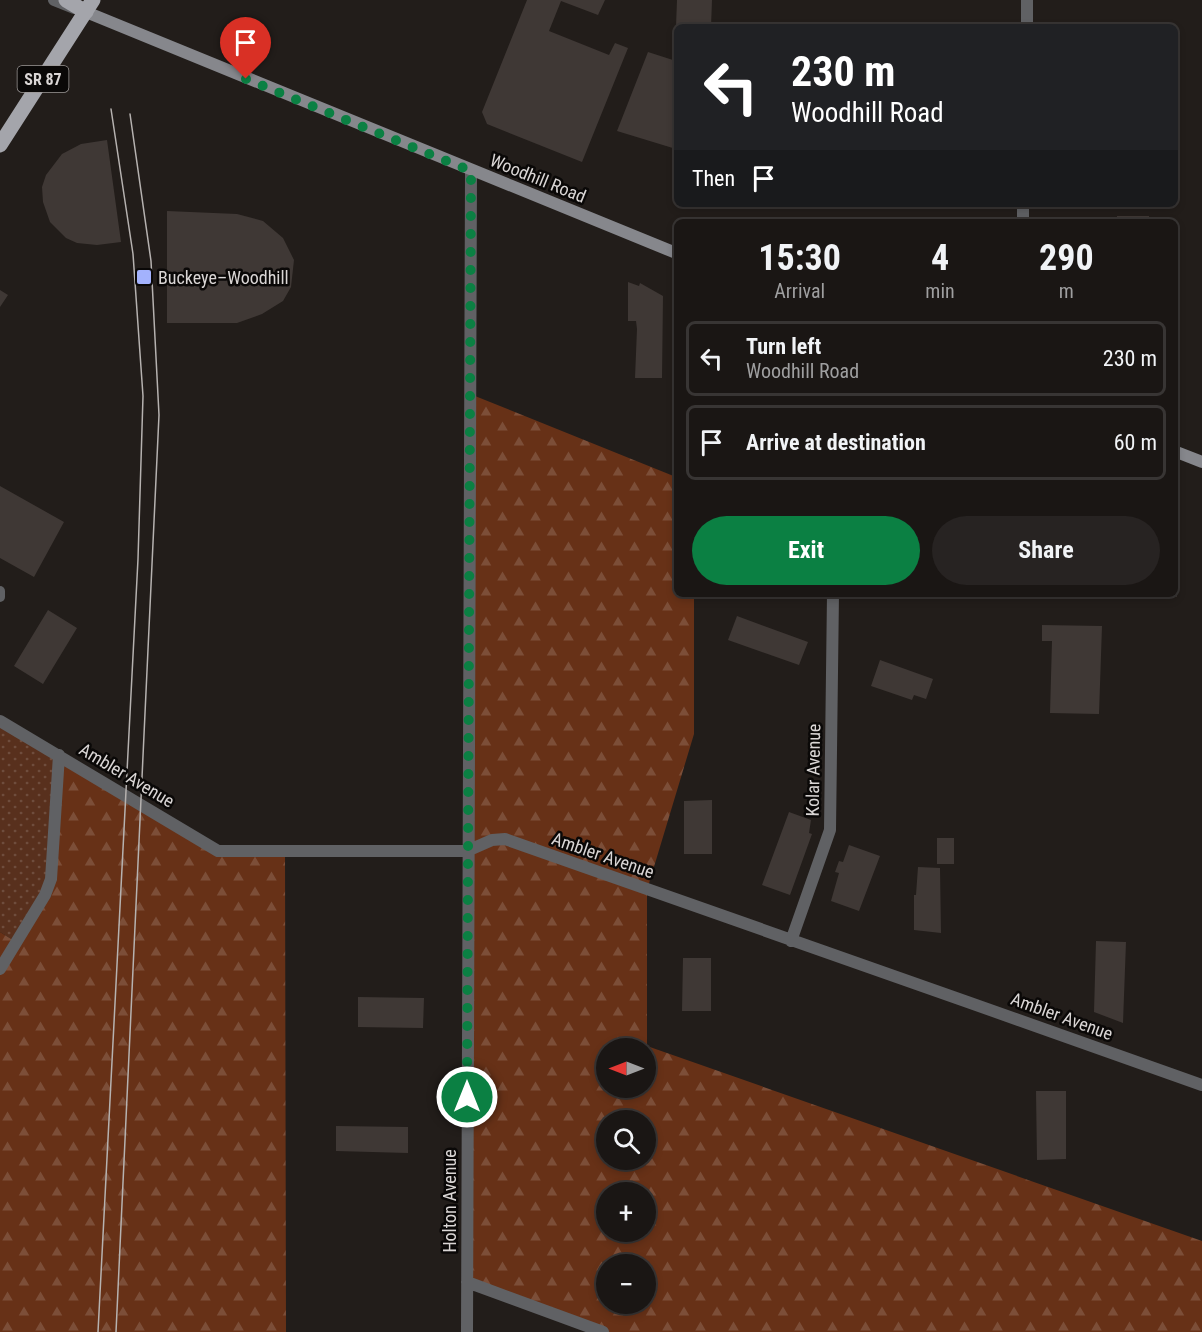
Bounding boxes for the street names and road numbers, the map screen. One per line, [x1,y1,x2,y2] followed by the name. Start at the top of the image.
[18,66,68,92] road number: SR 87
[487,149,589,207] street label: Woodhill Road
[802,723,824,817] street label: Kolar Avenue
[76,738,178,812] street label: Ambler Avenue
[549,828,657,882] street label: Ambler Avenue
[1008,988,1116,1044] street label: Ambler Avenue
[439,1149,460,1253] street label: Holton Avenue

